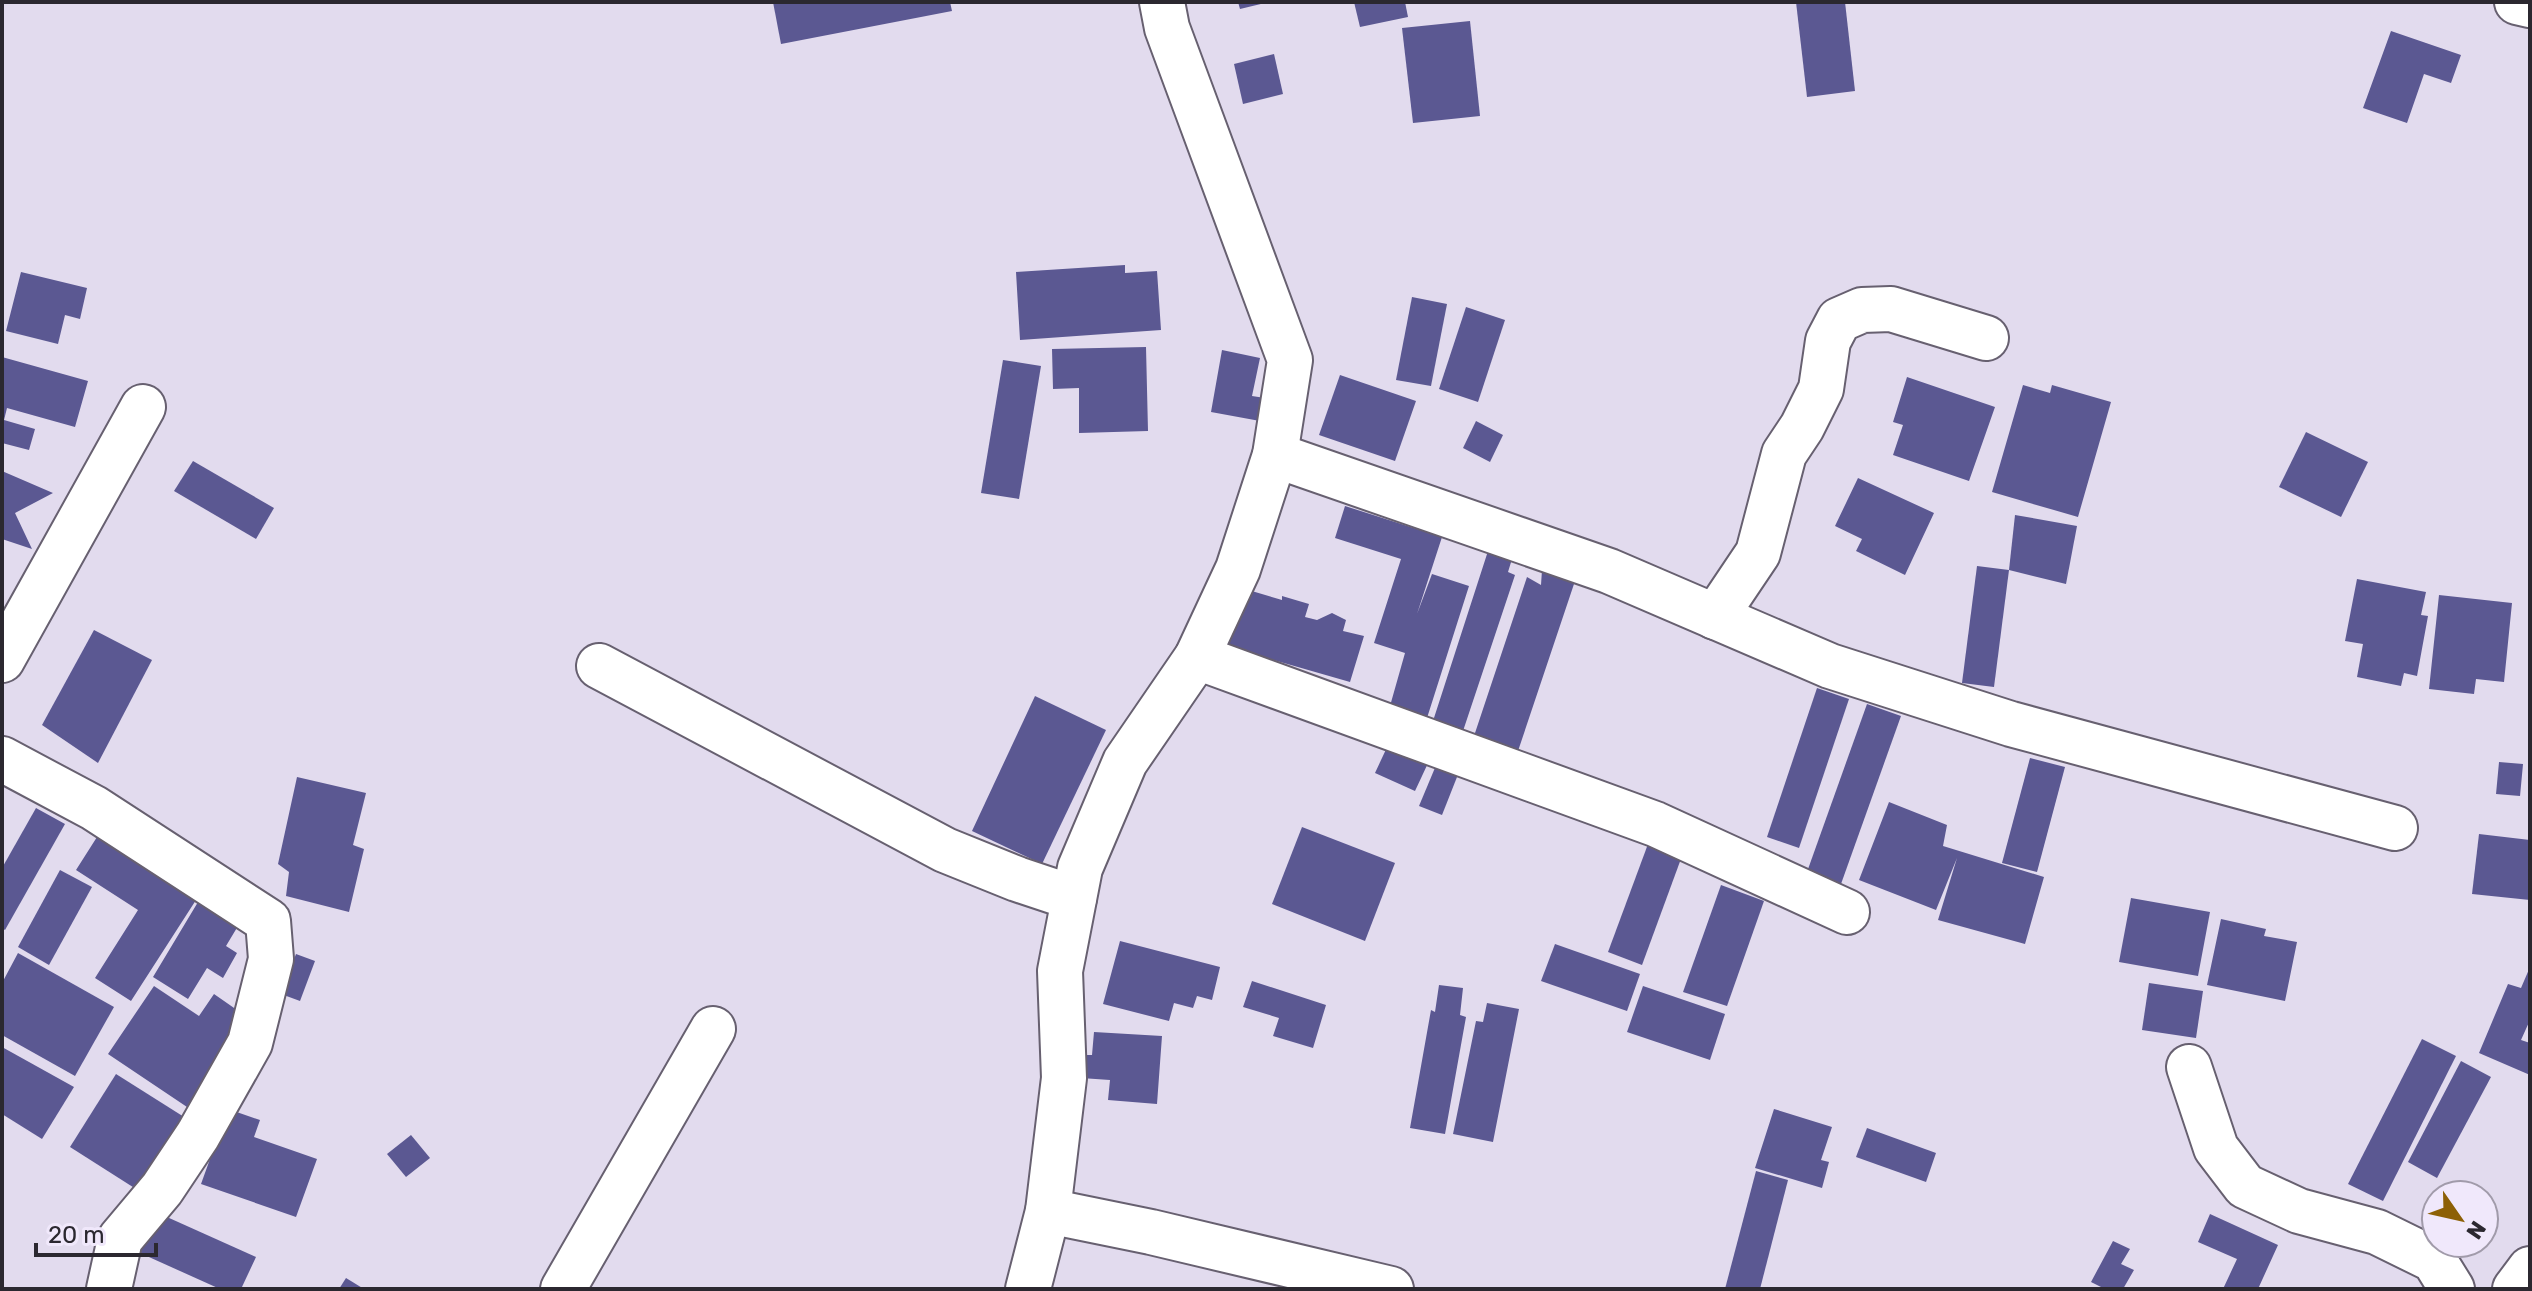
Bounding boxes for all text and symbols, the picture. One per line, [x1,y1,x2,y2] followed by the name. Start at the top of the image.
[2420,1179,2500,1259] north arrow
[36,1207,156,1257] scale bar
[2461,1216,2492,1244] text: N
[48,1221,105,1249] text: 20 m

